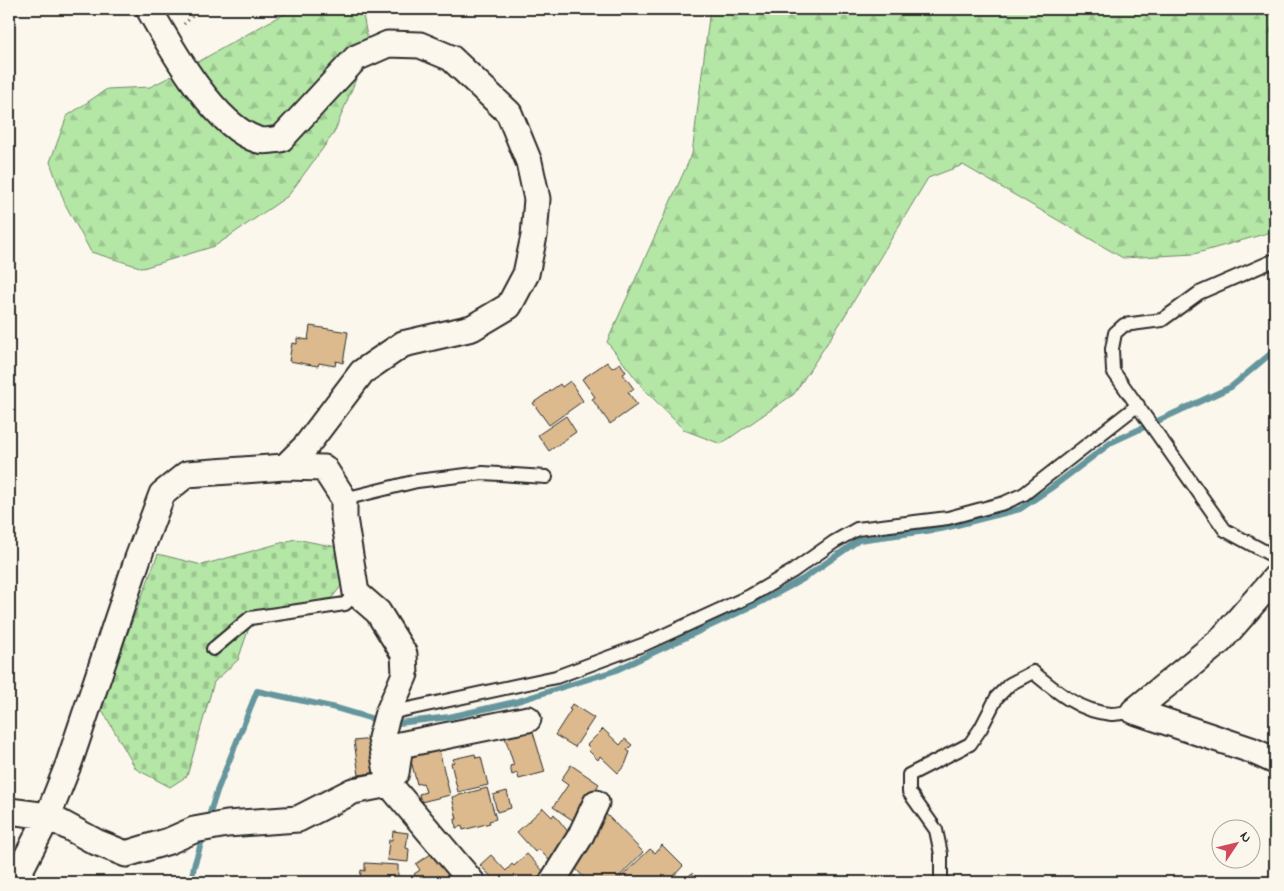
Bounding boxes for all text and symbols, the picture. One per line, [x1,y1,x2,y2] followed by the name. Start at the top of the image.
[1212,818,1262,868] north arrow
[1234,828,1257,847] text: N

